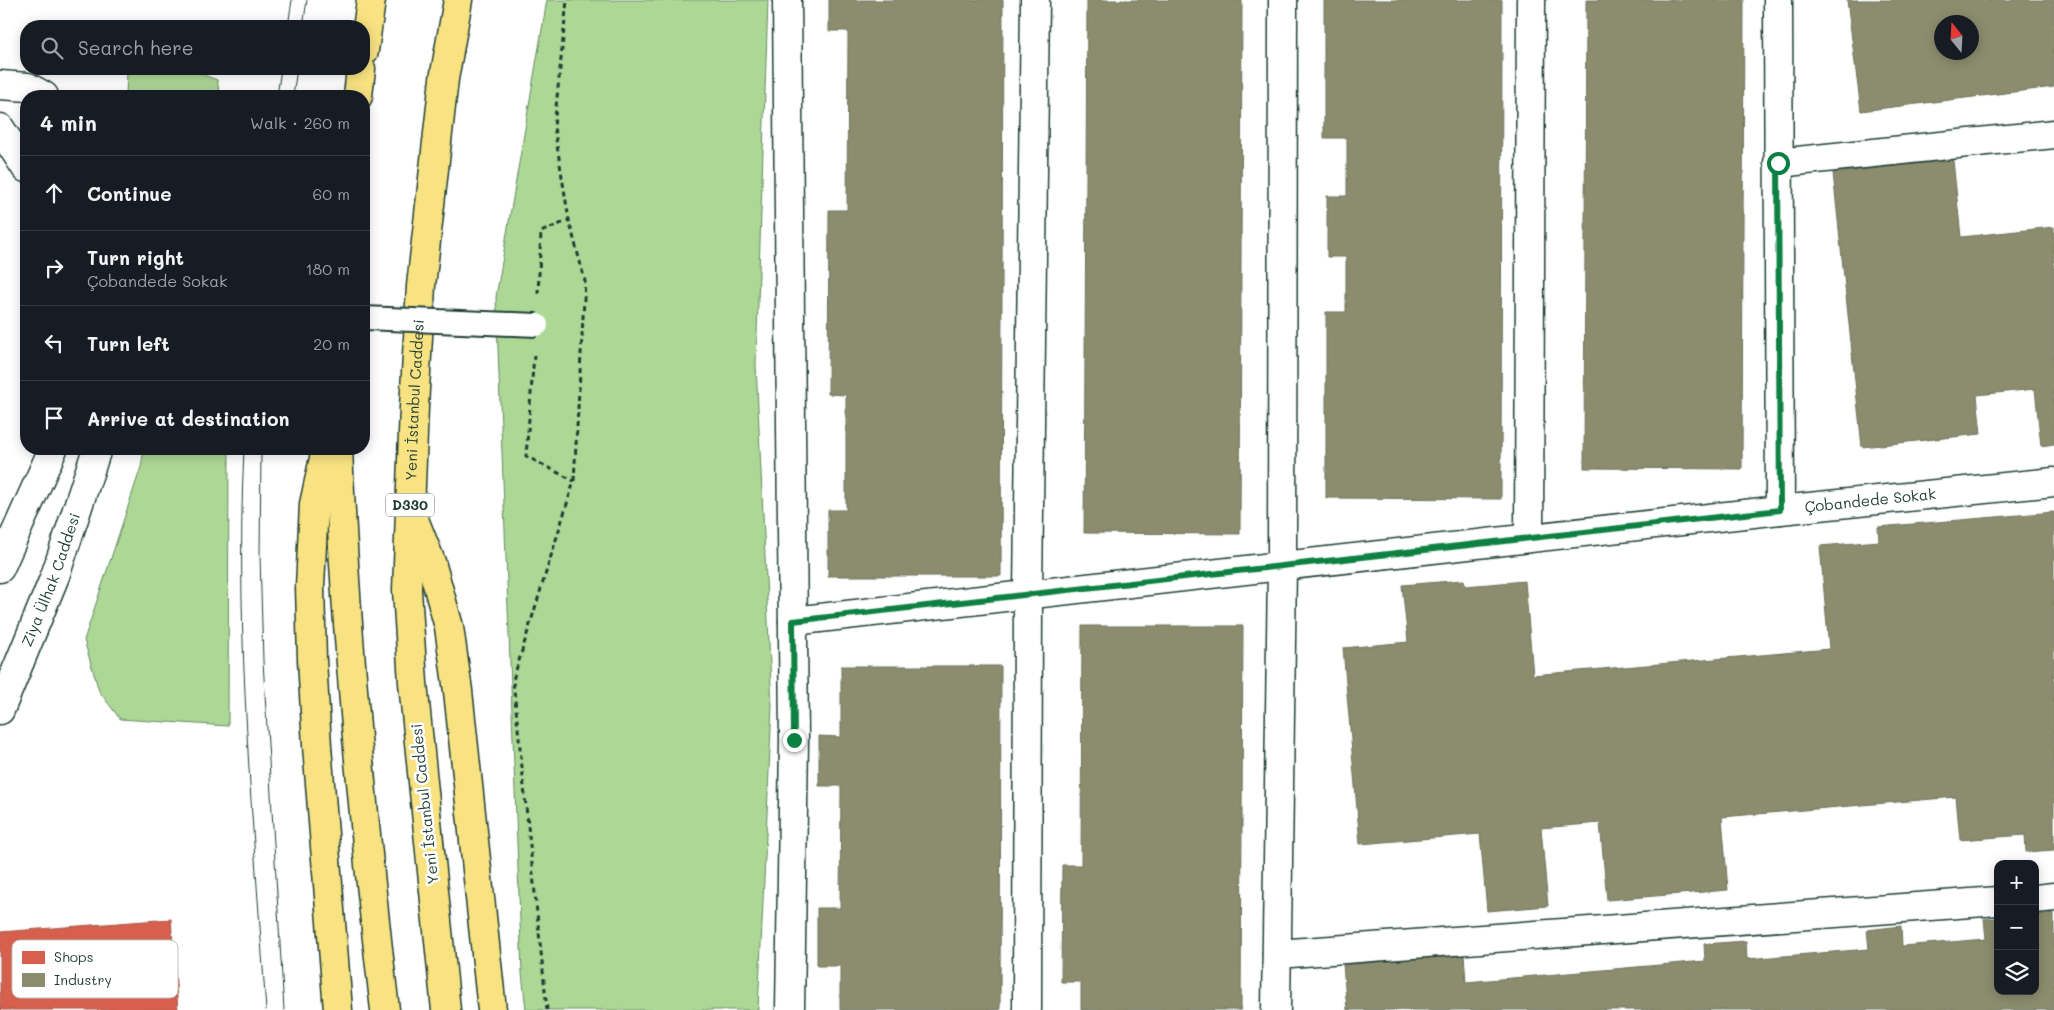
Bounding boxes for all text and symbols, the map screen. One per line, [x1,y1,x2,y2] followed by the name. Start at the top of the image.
[1934,15,1979,60] north arrow
[20,20,370,75] search box
[38,34,66,62] icon: search
[78,35,194,60] text: Search here
[40,109,97,136] text: 4 min
[250,112,350,133] text: Walk · 260 m
[1767,152,1790,175] route start
[40,179,68,207] icon: ahead
[87,181,172,206] text: Continue
[313,183,350,204] text: 60 m
[87,245,184,270] text: Turn right
[40,254,68,282] icon: right
[305,258,350,279] text: 180 m
[87,270,228,291] text: Çobandede Sokak
[400,319,428,481] street label: Yeni İstanbul Caddesi
[40,329,68,357] icon: left
[87,331,170,356] text: Turn left
[313,333,350,354] text: 20 m
[40,404,68,432] icon: arrive
[87,406,290,431] text: Arrive at destination
[1804,483,1937,516] street label: Çobandede Sokak
[386,494,434,516] road number: D330
[16,510,84,649] street label: Ziya Ülhak Caddesi
[406,723,442,885] street label: Yeni İstanbul Caddesi
[783,729,806,752] route end
[1994,860,2039,995] map controls
[1994,860,2039,905] button: +
[1994,905,2039,950] button: −
[12,940,178,998] legend
[54,947,94,966] text: Shops
[1994,950,2039,995] button: layers
[54,970,112,989] text: Industry

